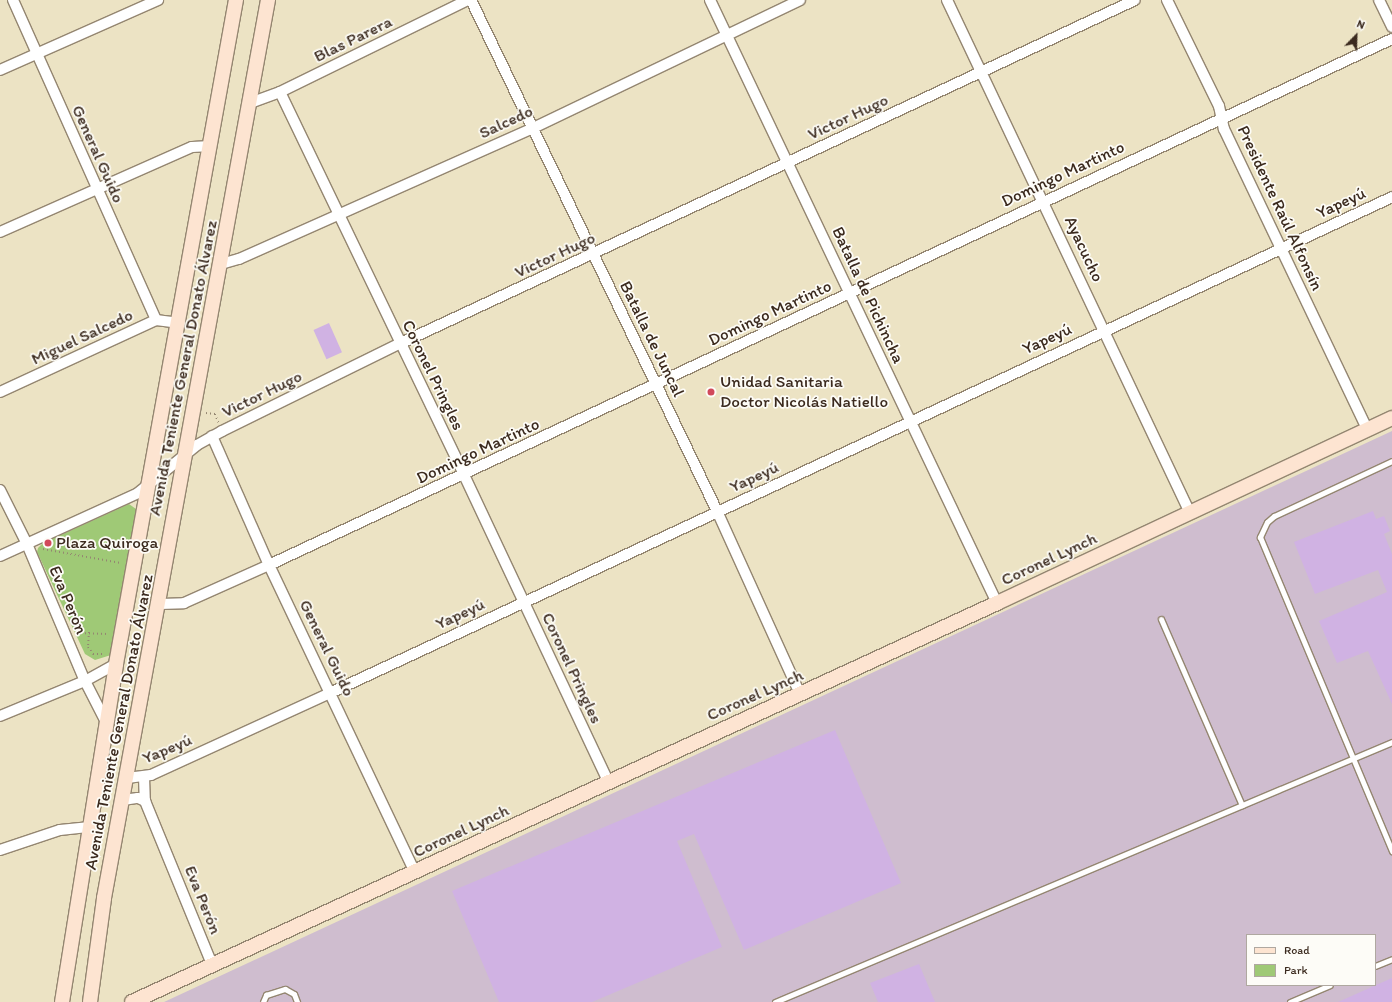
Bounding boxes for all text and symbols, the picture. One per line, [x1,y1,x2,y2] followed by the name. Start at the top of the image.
[311,11,395,67] street label: Blas Parera
[1336,16,1376,56] north arrow
[1355,17,1367,32] text: N
[805,89,891,145] street label: Victor Hugo
[476,101,536,143] street label: Salcedo
[67,102,129,206] street label: General Guido
[1233,122,1327,294] street label: Presidente Raúl Alfonsín
[998,137,1128,211] street label: Domingo Martinto
[1313,183,1369,223] street label: Yapeyú
[1060,213,1108,285] street label: Ayacucho
[144,218,222,518] street label: Avenida Teniente General Donato Álvarez
[827,224,909,366] street label: Batalla de Pichincha
[512,227,598,283] street label: Victor Hugo
[705,276,835,350] street label: Domingo Martinto
[615,278,689,400] street label: Batalla de Juncal
[28,305,136,369] street label: Miguel Salcedo
[398,317,468,433] street label: Coronel Pringles
[1019,319,1075,359] street label: Yapeyú
[219,366,305,422] street label: Victor Hugo
[720,372,889,412] place label: Unidad Sanitaria Doctor Nicolás Natiello
[705,386,717,398] marker: Unidad Sanitaria Doctor Nicolás Natiello
[413,414,543,488] street label: Domingo Martinto
[726,457,782,497] street label: Yapeyú
[998,528,1100,590] street label: Coronel Lynch
[56,533,158,553] place label: Plaza Quiroga
[43,538,53,548] marker: Plaza Quiroga
[45,563,91,637] street label: Eva Perón
[80,572,158,872] street label: Avenida Teniente General Donato Álvarez
[432,594,488,634] street label: Yapeyú
[295,596,359,700] street label: General Guido
[537,609,607,727] street label: Coronel Pringles
[704,665,806,725] street label: Coronel Lynch
[139,729,195,769] street label: Yapeyú
[410,800,512,862] street label: Coronel Lynch
[180,863,226,937] street label: Eva Perón
[1246,934,1376,986] legend
[1284,943,1310,957] text: Road
[1284,963,1308,977] text: Park

